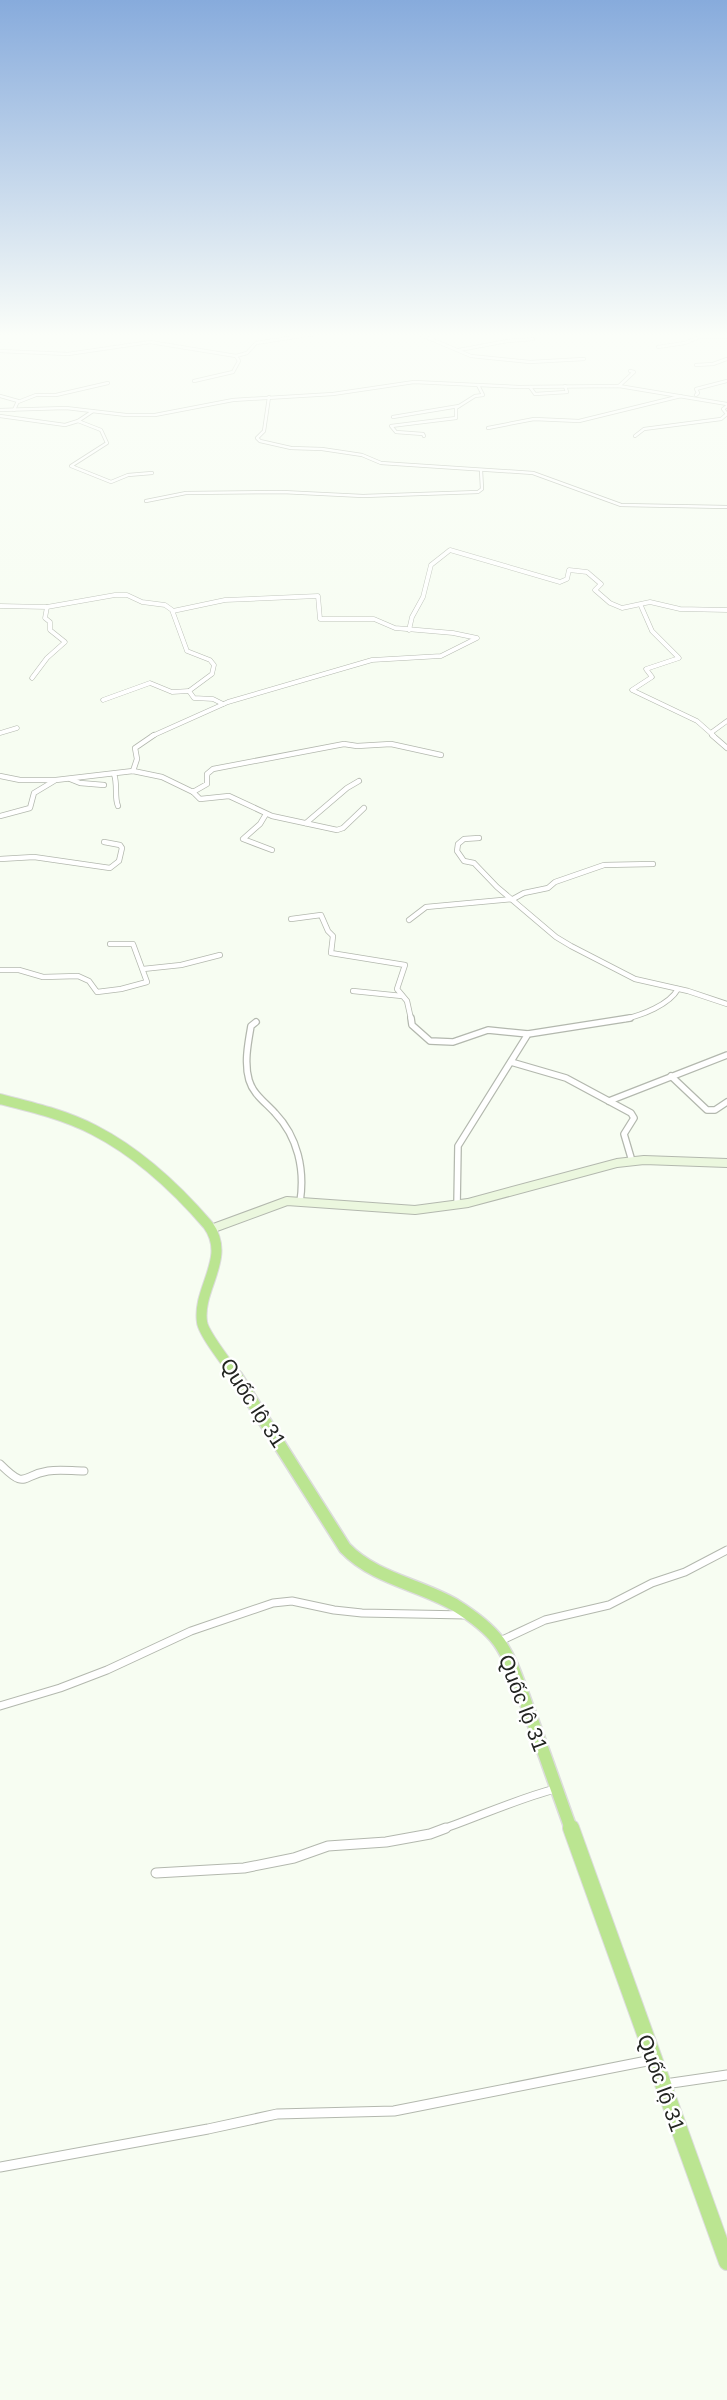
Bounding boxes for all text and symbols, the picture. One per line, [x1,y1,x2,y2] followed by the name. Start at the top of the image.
[216,1354,291,1452] street label: Quốc lộ 31
[495,1651,552,1754] street label: Quốc lộ 31
[633,2031,690,2134] street label: Quốc lộ 31

